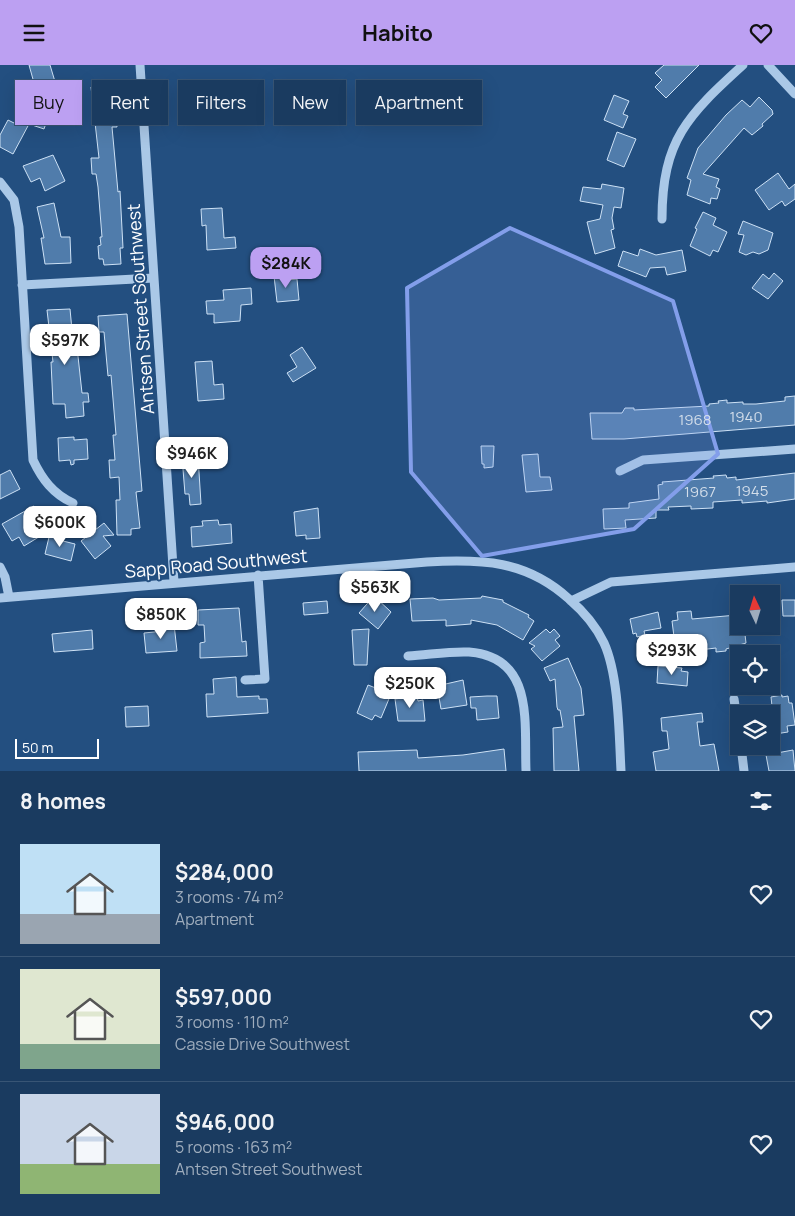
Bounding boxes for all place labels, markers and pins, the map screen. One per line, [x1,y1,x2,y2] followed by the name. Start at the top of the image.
[251,247,321,289] pin: $284K
[30,323,100,366] pin: $597K
[157,437,227,479] pin: $946K
[25,505,95,548] pin: $600K
[340,571,410,613] pin: $563K
[126,597,196,640] pin: $850K
[637,633,707,676] pin: $293K
[375,667,445,709] pin: $250K

